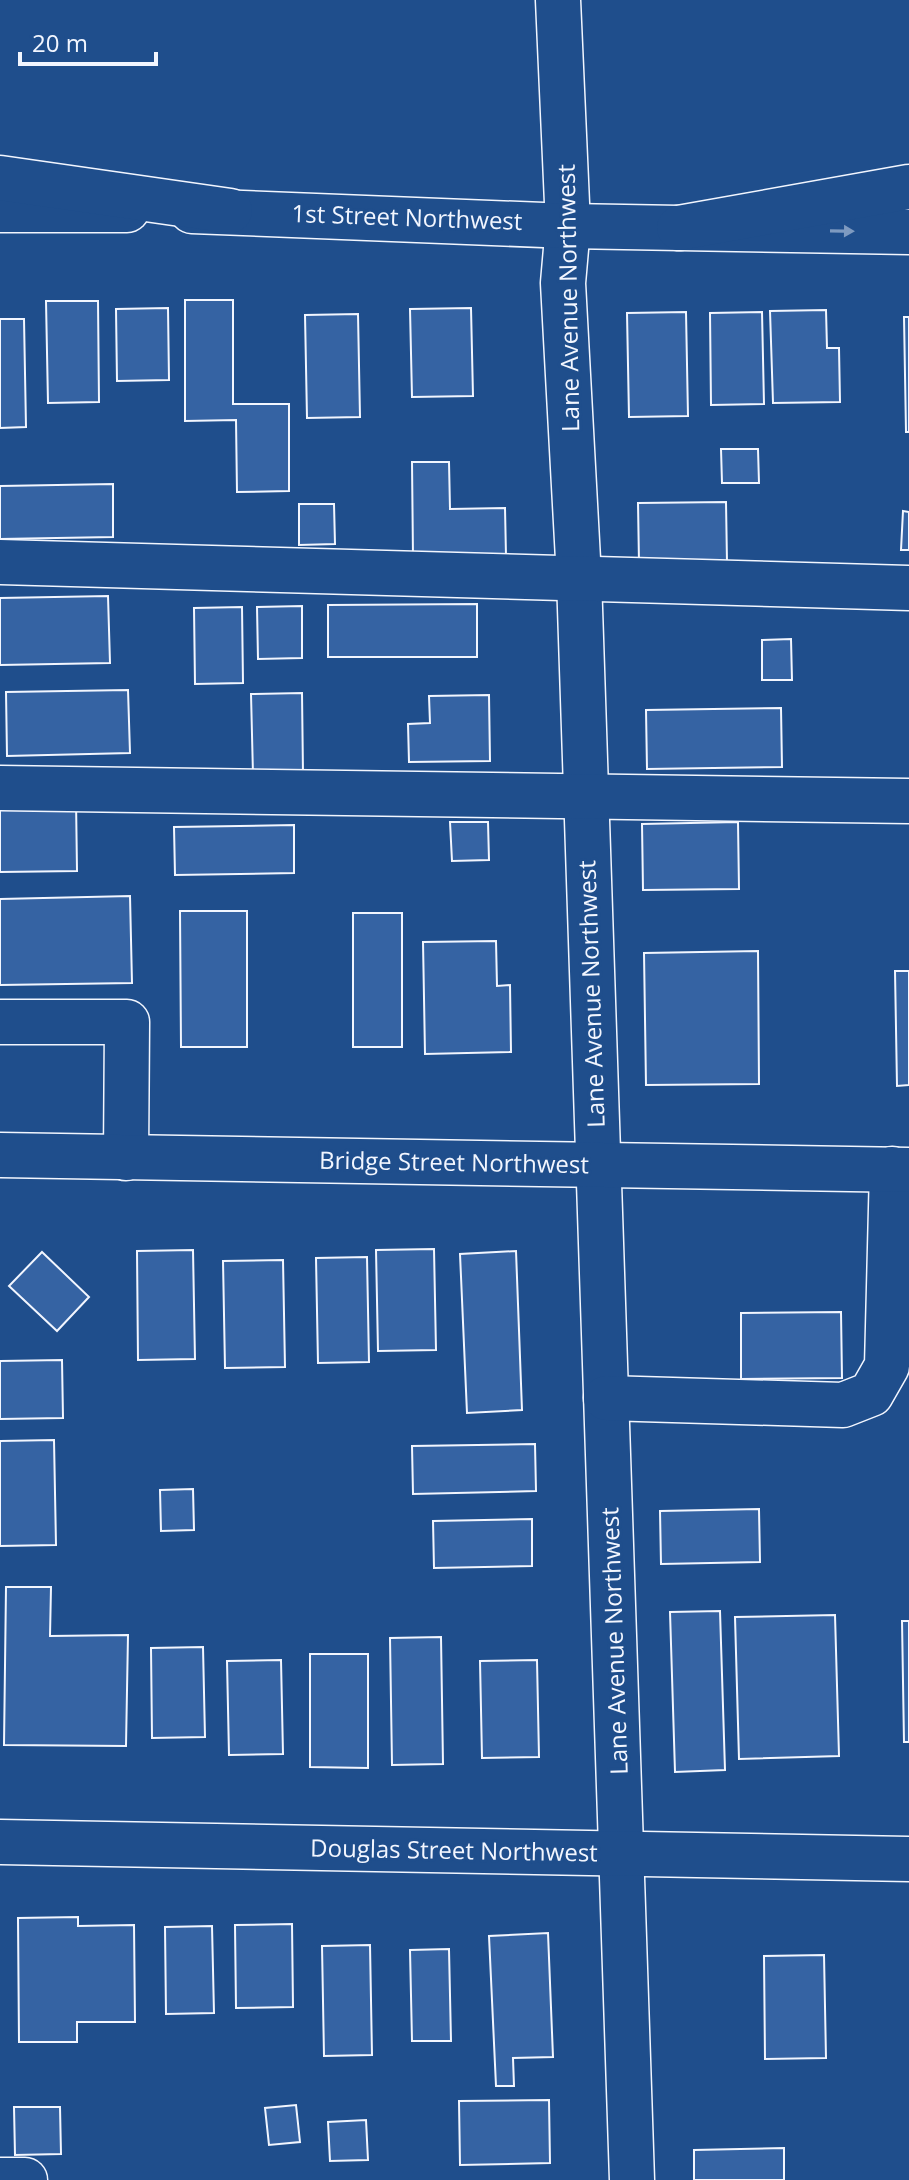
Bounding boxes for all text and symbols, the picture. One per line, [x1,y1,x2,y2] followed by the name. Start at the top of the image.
[20,16,156,66] scale bar
[32,26,88,59] text: 20 m
[549,164,586,432] street label: Lane Avenue Northwest
[291,196,523,237] street label: 1st Street Northwest
[830,225,855,237] one-way arrow
[569,860,612,1128] street label: Lane Avenue Northwest
[319,1143,589,1180] street label: Bridge Street Northwest
[592,1507,635,1775] street label: Lane Avenue Northwest
[310,1830,598,1869] street label: Douglas Street Northwest

